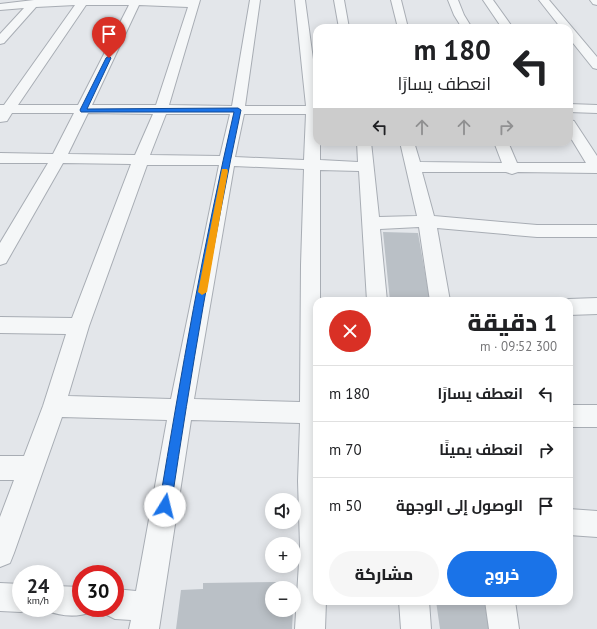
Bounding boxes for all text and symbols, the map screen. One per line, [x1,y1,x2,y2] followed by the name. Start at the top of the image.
[92,17,126,58] pin
[98,23,120,45] icon: arrive
[414,31,491,68] text: 180 m
[505,40,557,92] icon: left
[397,72,491,95] text: انعطف يسارًا
[369,116,391,138] icon: left
[411,116,433,138] icon: ahead
[453,116,475,138] icon: ahead
[495,116,517,138] icon: right
[468,307,557,338] text: 1 دقيقة
[329,310,371,352] button: close
[480,338,557,355] text: 300 m · 09:52
[535,383,557,405] icon: left
[329,384,370,403] text: 180 m
[437,384,523,403] text: انعطف يسارًا
[535,439,557,461] icon: right
[329,440,362,459] text: 70 m
[439,440,523,459] text: انعطف يمينًا
[144,485,186,527] position arrow
[265,493,301,617] map controls
[265,493,301,529] button: sound
[535,495,557,517] icon: arrive
[329,496,362,515] text: 50 m
[396,496,523,515] text: الوصول إلى الوجهة
[265,537,301,573] button: +
[329,551,439,597] button: مشاركة
[447,551,557,597] button: خروج
[72,565,124,617] speed limit sign: 30
[27,573,49,599] text: 24
[265,581,301,617] button: −
[27,594,49,607] text: km/h

